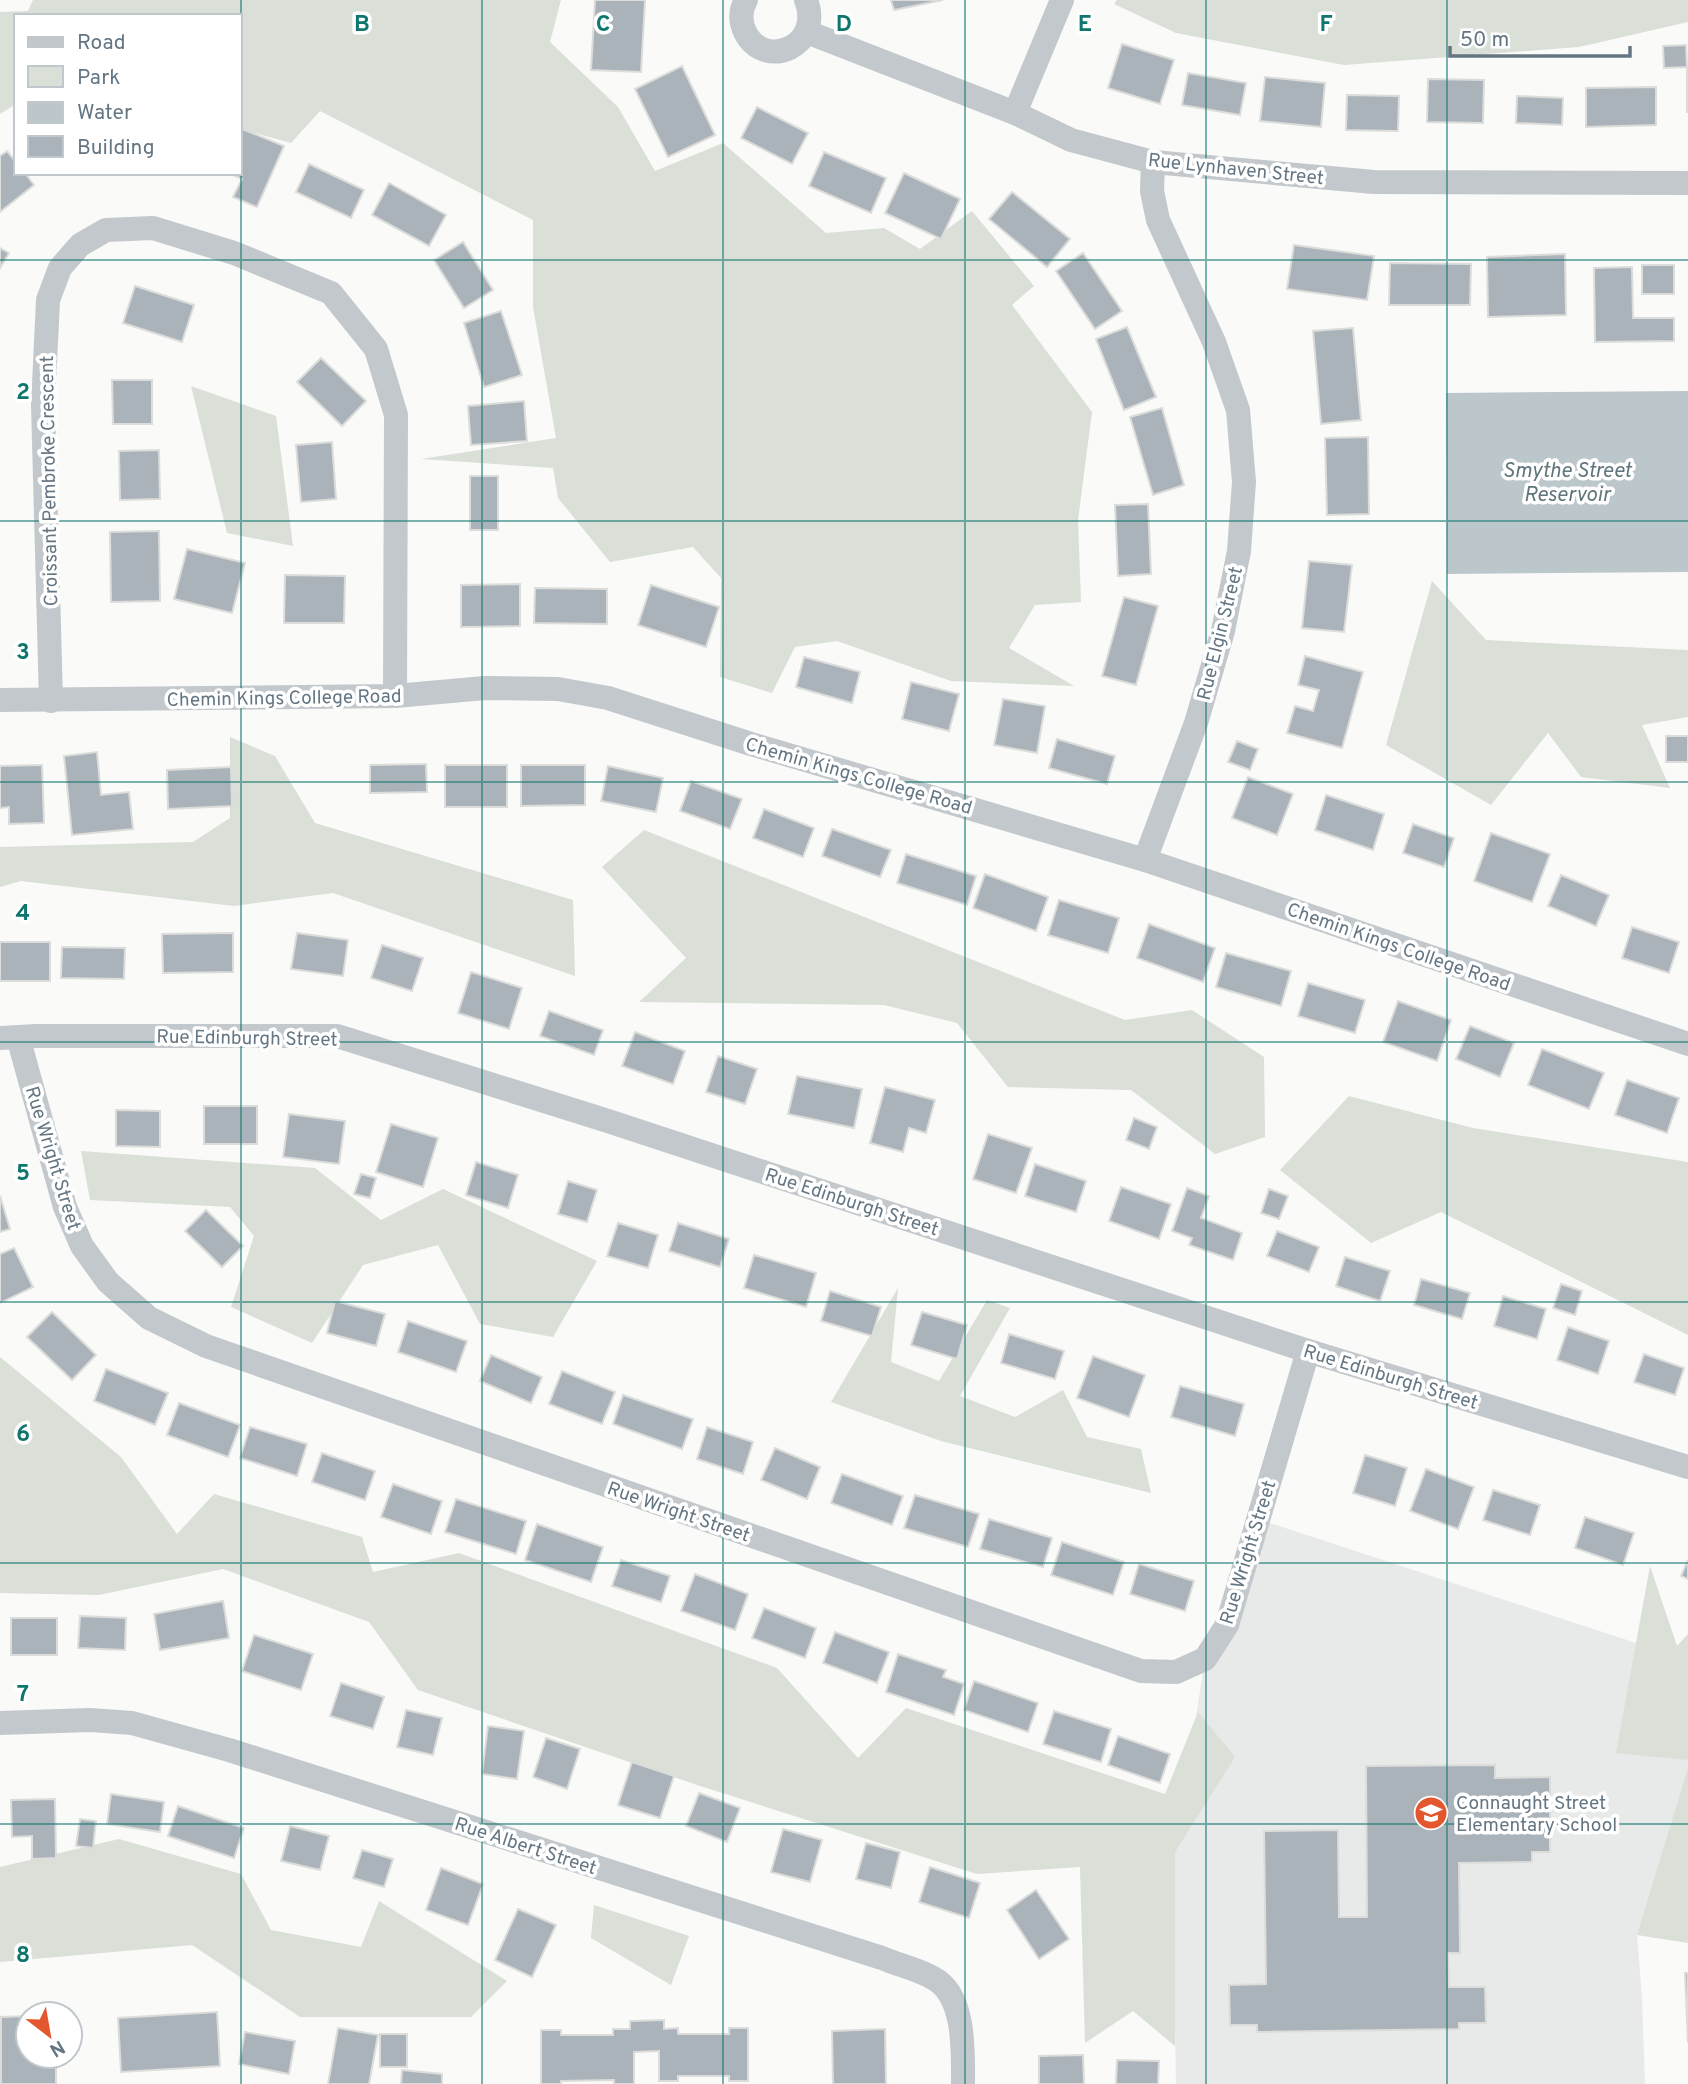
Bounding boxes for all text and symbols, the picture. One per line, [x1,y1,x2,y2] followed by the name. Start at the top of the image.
[354,11,370,40] text: B
[596,11,610,40] text: C
[836,11,852,40] text: D
[1078,11,1092,40] text: E
[1319,11,1333,40] text: F
[14,14,242,175] legend
[1450,14,1630,58] scale bar
[1460,27,1509,54] text: 50 m
[77,30,126,57] text: Road
[77,65,120,92] text: Park
[77,100,132,127] text: Water
[77,135,155,162] text: Building
[1147,149,1325,191] street label: Rue Lynhaven Street
[36,355,64,607] street label: Croissant Pembroke Crescent
[16,379,30,408] text: 2
[1503,458,1633,509] water label: Smythe Street Reservoir
[1193,564,1249,703] street label: Rue Elgin Street
[16,639,30,668] text: 3
[166,685,402,713] street label: Chemin Kings College Road
[742,733,975,821] street label: Chemin Kings College Road
[1283,898,1513,997] street label: Chemin Kings College Road
[16,900,30,929] text: 4
[156,1025,338,1053] street label: Rue Edinburgh Street
[19,1084,85,1234] street label: Rue Wright Street
[16,1160,30,1189] text: 5
[762,1163,941,1242] street label: Rue Edinburgh Street
[1300,1340,1481,1416] street label: Rue Edinburgh Street
[16,1421,30,1450] text: 6
[604,1477,753,1549] street label: Rue Wright Street
[1216,1478,1282,1628] street label: Rue Wright Street
[17,1681,29,1710] text: 7
[1456,1792,1617,1838] place label: Connaught Street Elementary School
[1412,1794,1450,1832] school or university icon: Connaught Street Elementary School
[451,1813,599,1881] street label: Rue Albert Street
[16,1942,30,1971] text: 8
[14,2000,84,2070] north arrow
[45,2034,69,2062] text: N

